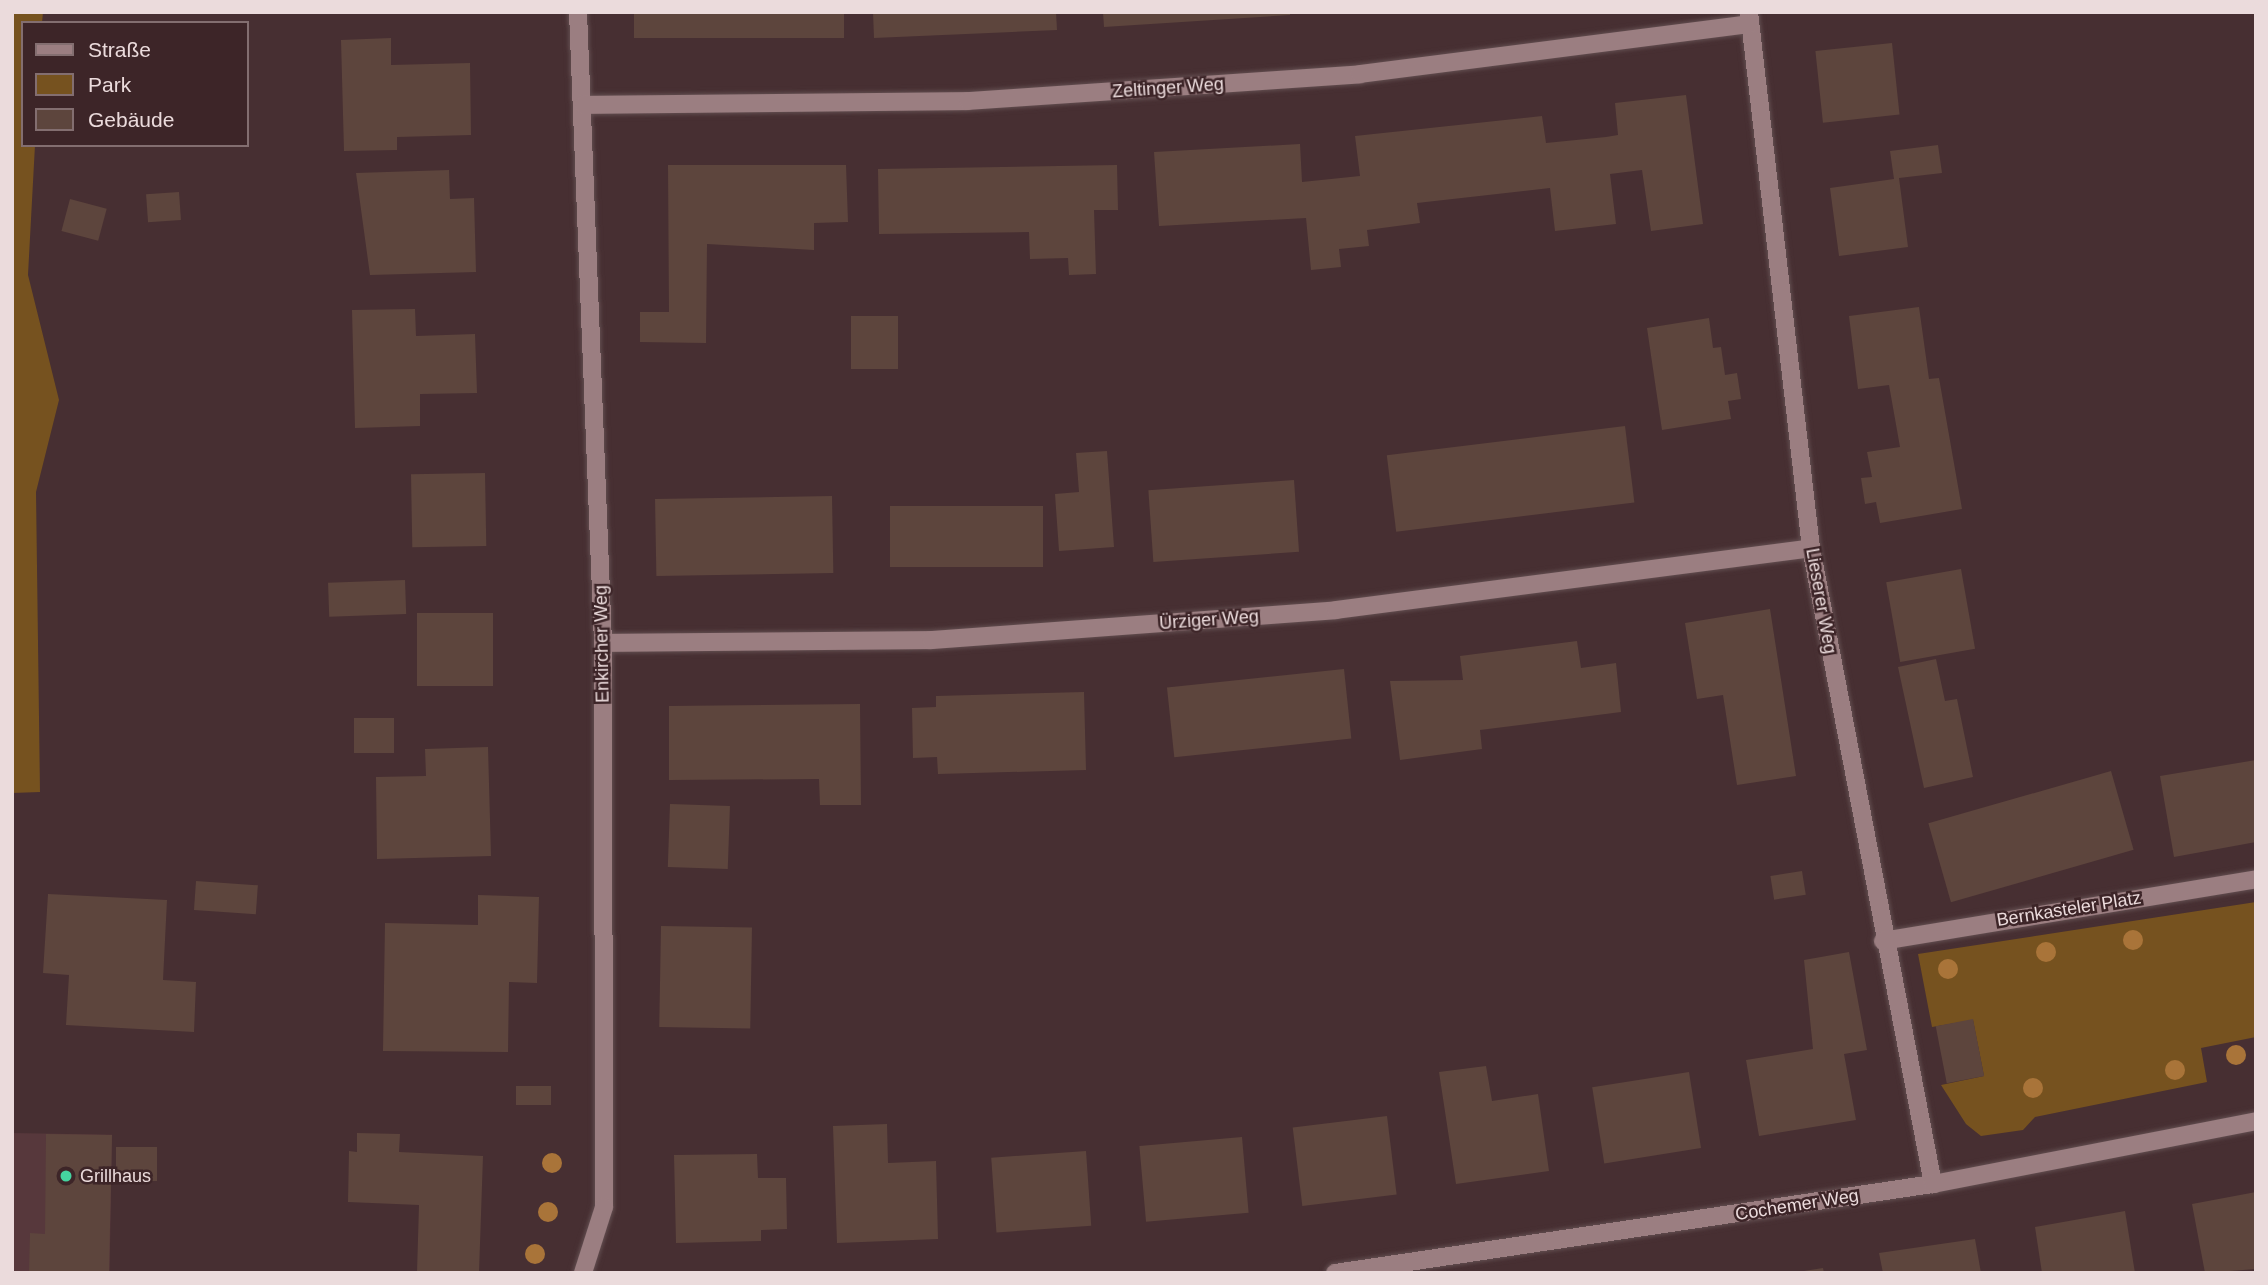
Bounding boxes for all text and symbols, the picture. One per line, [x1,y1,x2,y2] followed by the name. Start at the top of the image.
[21,21,248,147] legend
[88,38,151,61] text: Straße
[88,73,131,96] text: Park
[1112,73,1224,103] street label: Zeltinger Weg
[88,108,174,131] text: Gebäude
[1801,547,1841,655] street label: Lieserer Weg
[590,585,614,703] street label: Enkircher Weg
[1159,606,1259,634] street label: Ürziger Weg
[1995,887,2143,931] street label: Bernkasteler Platz
[80,1165,151,1187] place label: Grillhaus
[58,1168,74,1184] marker: Grillhaus
[1734,1185,1860,1225] street label: Cochemer Weg

